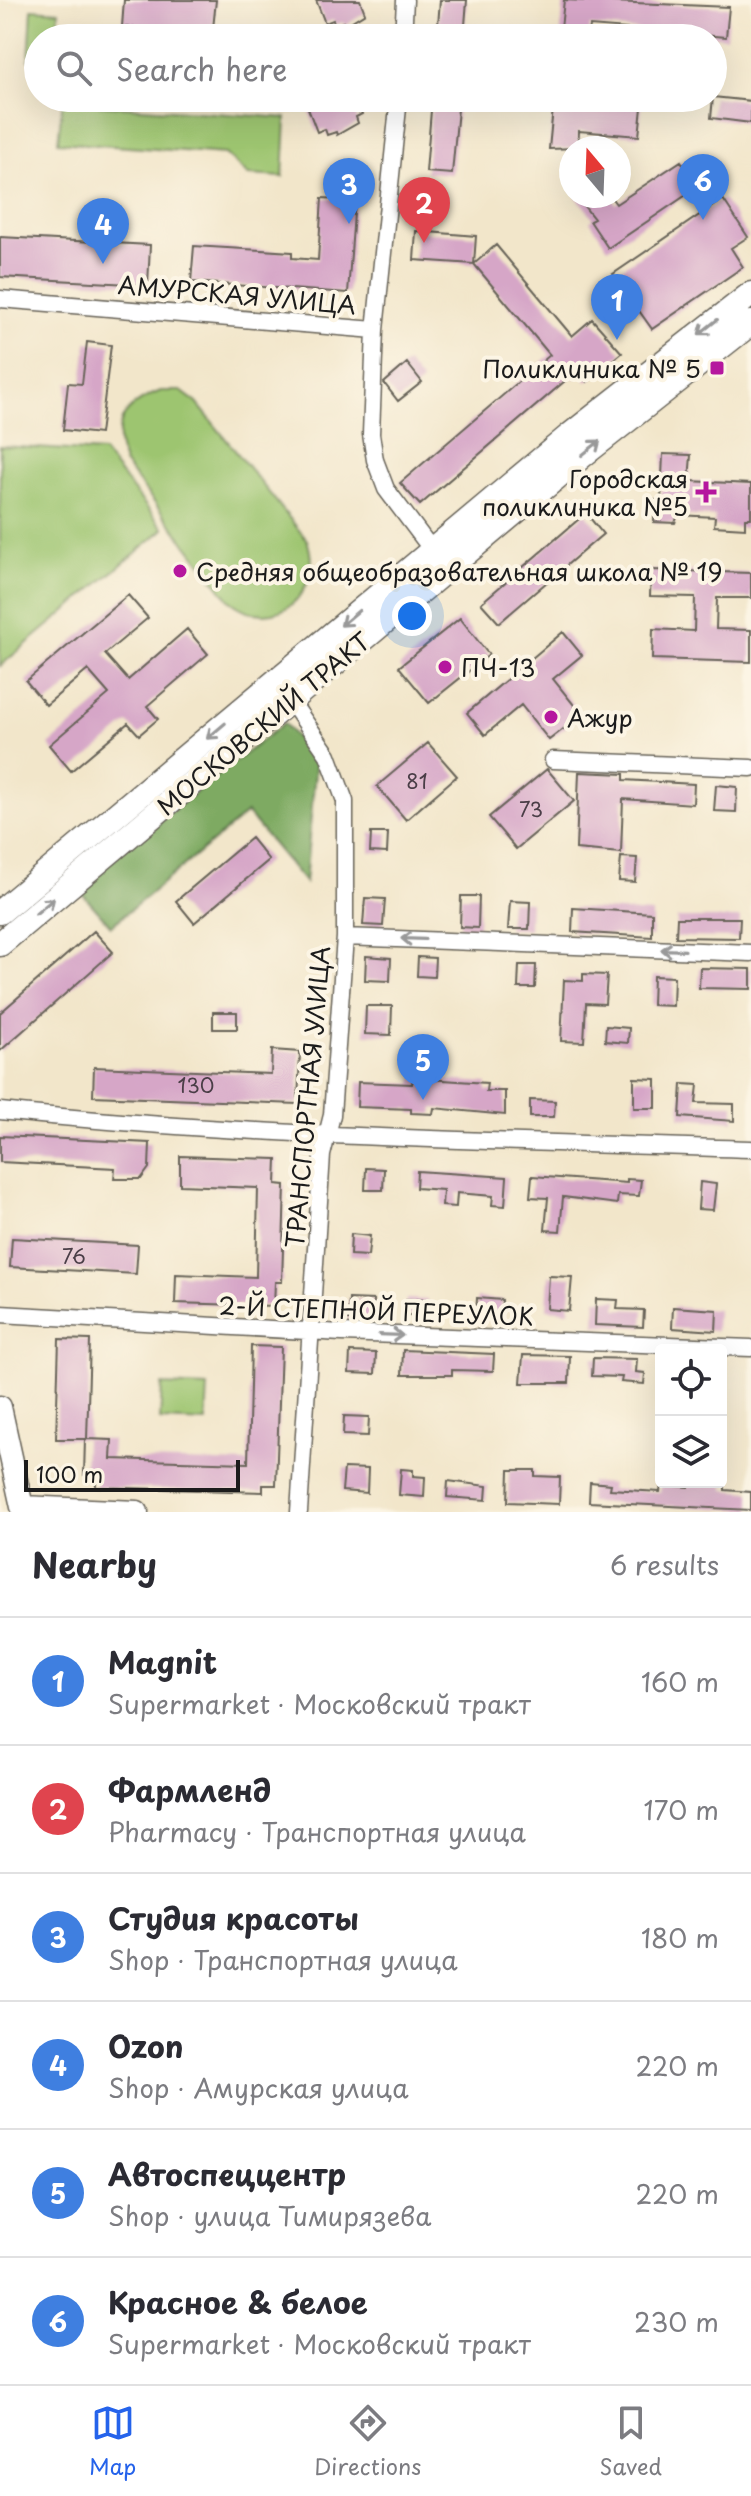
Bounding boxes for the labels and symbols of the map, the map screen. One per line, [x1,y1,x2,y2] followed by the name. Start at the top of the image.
[559,136,631,208] north arrow
[677,154,729,220] pin: 6
[323,158,375,224] pin: 3
[398,177,450,243] pin: 2
[77,198,129,264] pin: 4
[116,266,358,322] street label: АМУРСКАЯ УЛИЦА
[591,274,643,340] pin: 1
[698,319,720,336] one-way arrow
[482,350,701,386] place label: Поликлиника № 5
[708,359,726,377] marker: Поликлиника № 5
[580,439,601,457] one-way arrow
[482,460,688,524] place label: Городская поликлиника №5
[695,481,717,503] marker: Городская поликлиника №5
[196,553,722,589] place label: Средняя общеобразовательная школа № 19
[171,562,189,580] marker: Средняя общеобразовательная школа № 19
[392,596,432,636] your location
[341,609,361,627] one-way arrow
[148,622,378,823] street label: МОСКОВСКИЙ ТРАКТ
[461,649,535,685] place label: ПЧ-13
[436,658,454,676] marker: ПЧ-13
[567,699,633,735] place label: Ажур
[542,708,560,726] marker: Ажур
[206,722,227,740] one-way arrow
[406,766,428,796] house number: 81
[519,794,543,824] house number: 73
[34,897,55,915] one-way arrow
[400,932,427,947] one-way arrow
[660,942,687,957] one-way arrow
[276,944,338,1250] street label: ТРАНСПОРТНАЯ УЛИЦА
[397,1034,449,1100] pin: 5
[178,1070,214,1100] house number: 130
[62,1241,86,1271] house number: 76
[218,1287,534,1333] street label: 2-Й СТЕПНОЙ ПЕРЕУЛОК
[377,1328,404,1343] one-way arrow
[24,1456,240,1492] scale bar

